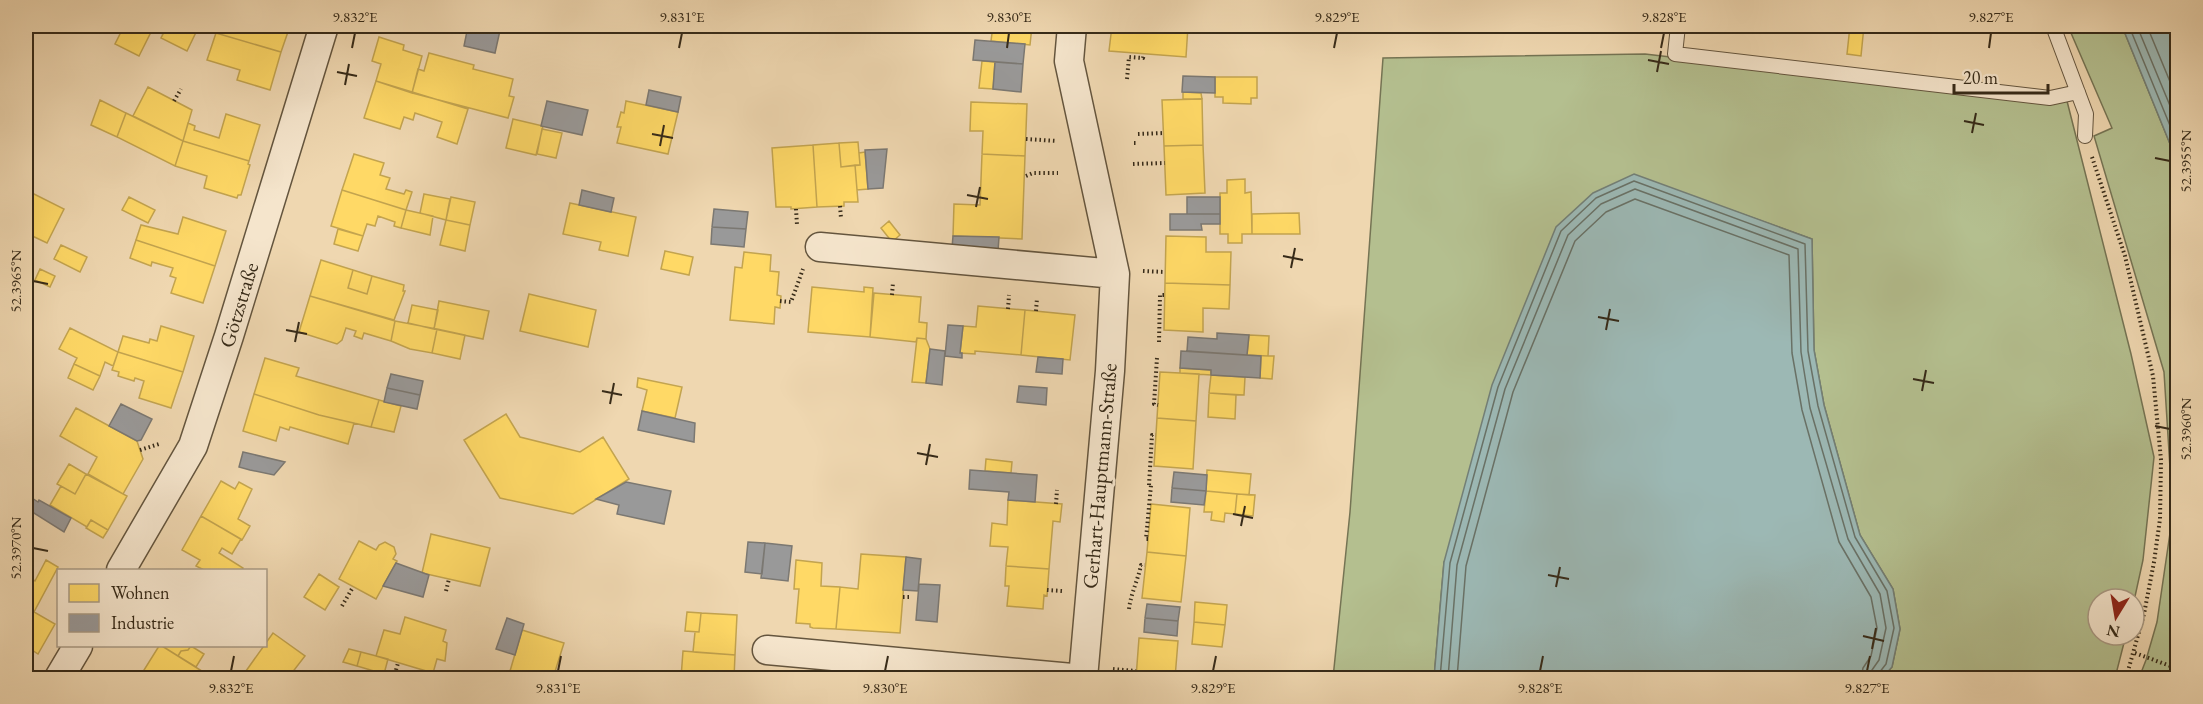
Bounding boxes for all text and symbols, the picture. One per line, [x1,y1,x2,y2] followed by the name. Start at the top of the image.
[332,7,378,26] text: 9.832°E
[659,7,705,26] text: 9.831°E
[986,7,1032,26] text: 9.830°E
[1314,7,1360,26] text: 9.829°E
[1641,7,1687,26] text: 9.828°E
[1968,7,2014,26] text: 9.827°E
[1954,57,2048,95] scale bar
[1963,66,1998,89] text: 20 m
[2176,129,2195,192] text: 52.3955°N
[6,249,25,312] text: 52.3965°N
[213,259,264,351] street label: Götzstraße
[1076,362,1123,590] street label: Gerhart-Hauptmann-Straße
[2176,397,2195,460] text: 52.3960°N
[6,516,25,579] text: 52.3970°N
[57,569,267,647] legend
[111,581,170,604] text: Wohnen
[2086,587,2146,647] north arrow
[111,611,174,634] text: Industrie
[2105,620,2122,643] text: N
[208,678,254,697] text: 9.832°E
[535,678,581,697] text: 9.831°E
[862,678,908,697] text: 9.830°E
[1190,678,1236,697] text: 9.829°E
[1517,678,1563,697] text: 9.828°E
[1844,678,1890,697] text: 9.827°E

